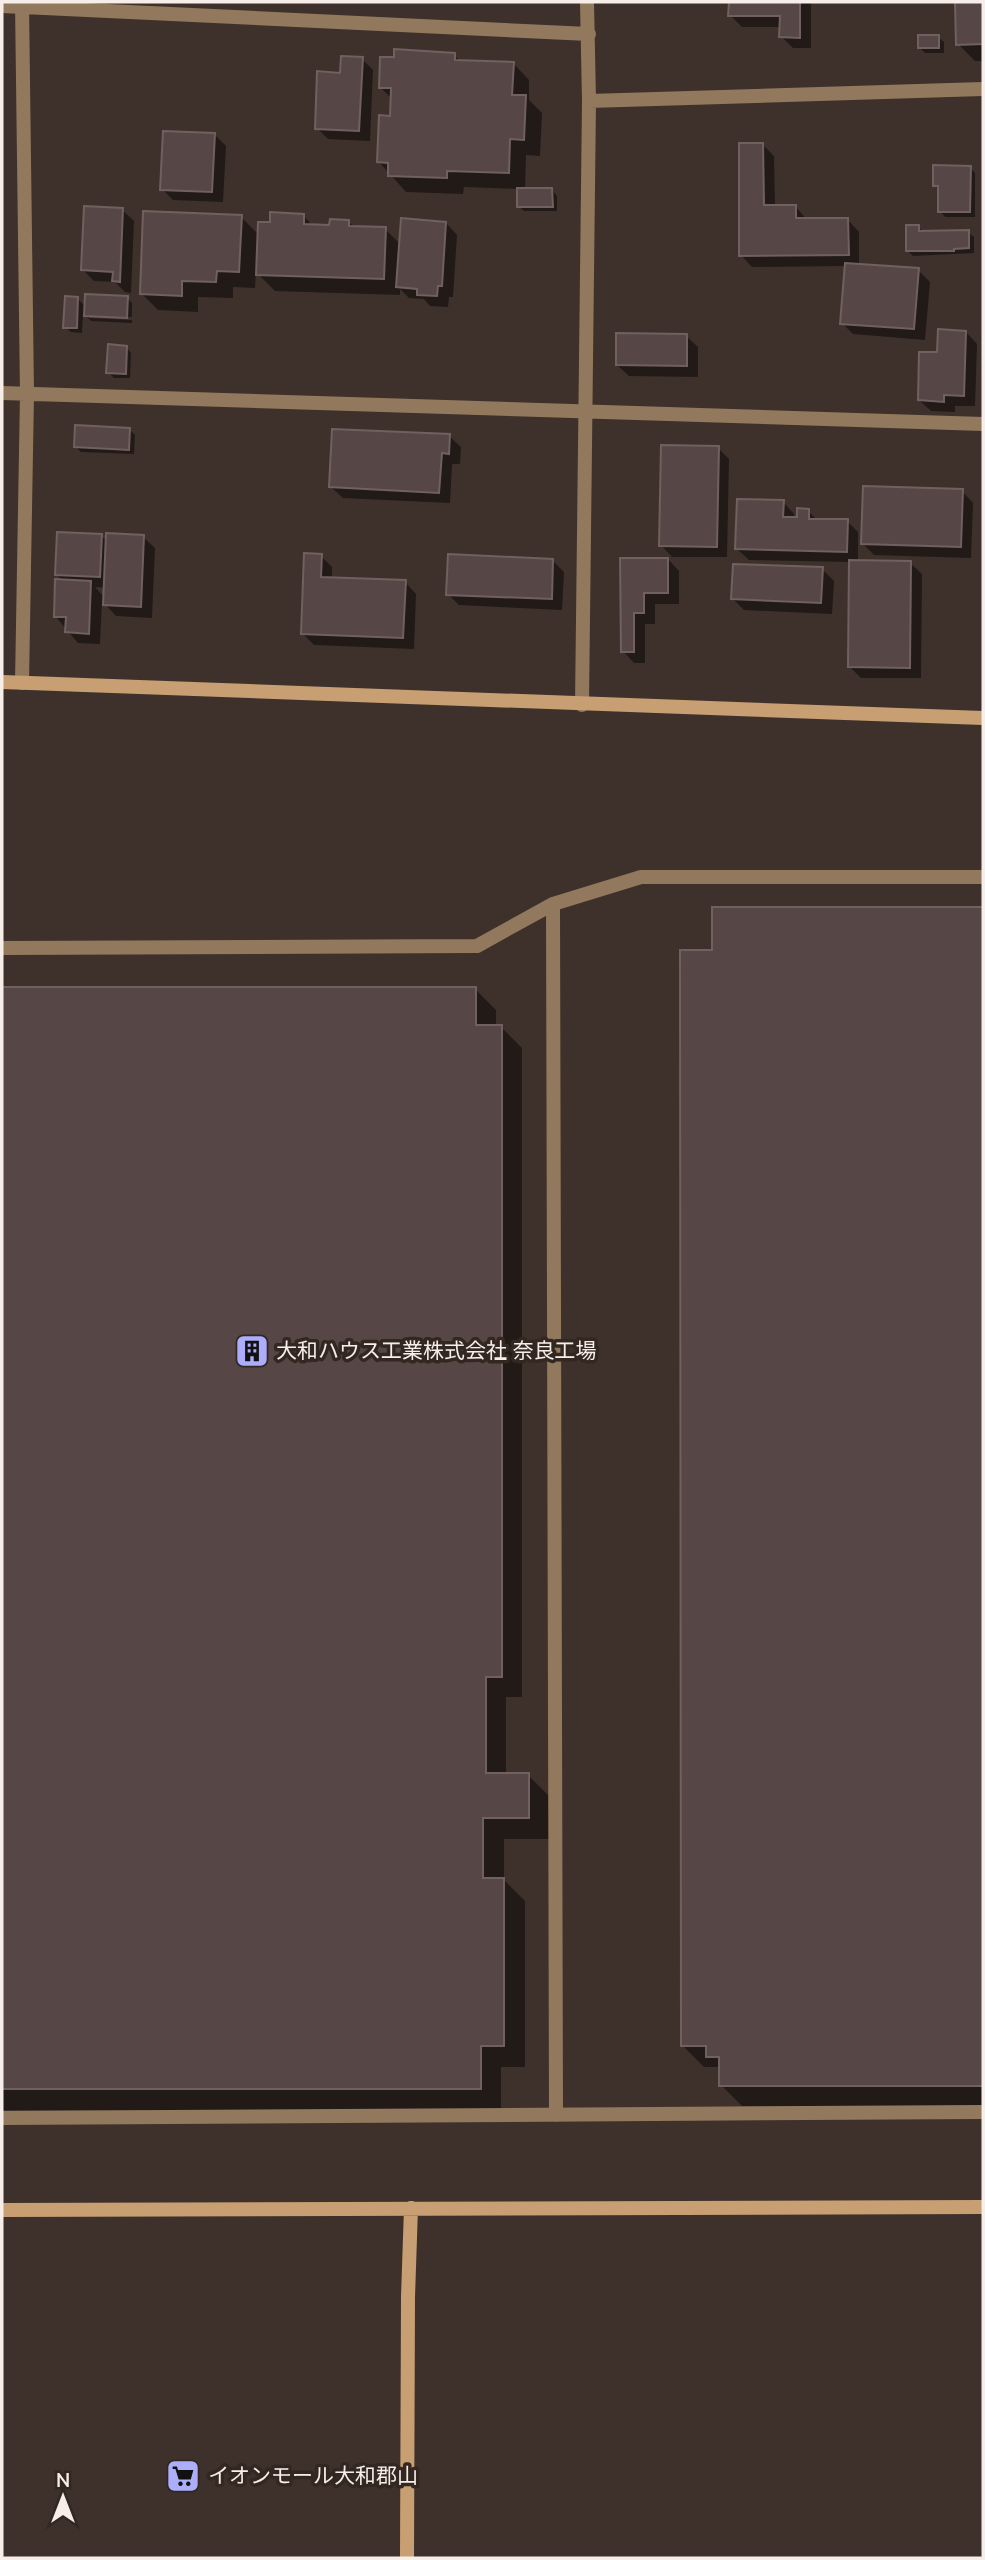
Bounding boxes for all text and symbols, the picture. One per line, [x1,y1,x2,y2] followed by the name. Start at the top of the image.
[233,1332,271,1370] building icon: 大和ハウス工業株式会社 奈良工場
[276,1337,596,1365] place label: 大和ハウス工業株式会社 奈良工場
[164,2457,202,2495] supermarket icon: イオンモール大和郡山
[28,2462,98,2532] north arrow
[208,2462,418,2490] place label: イオンモール大和郡山
[56,2468,70,2494] text: N

